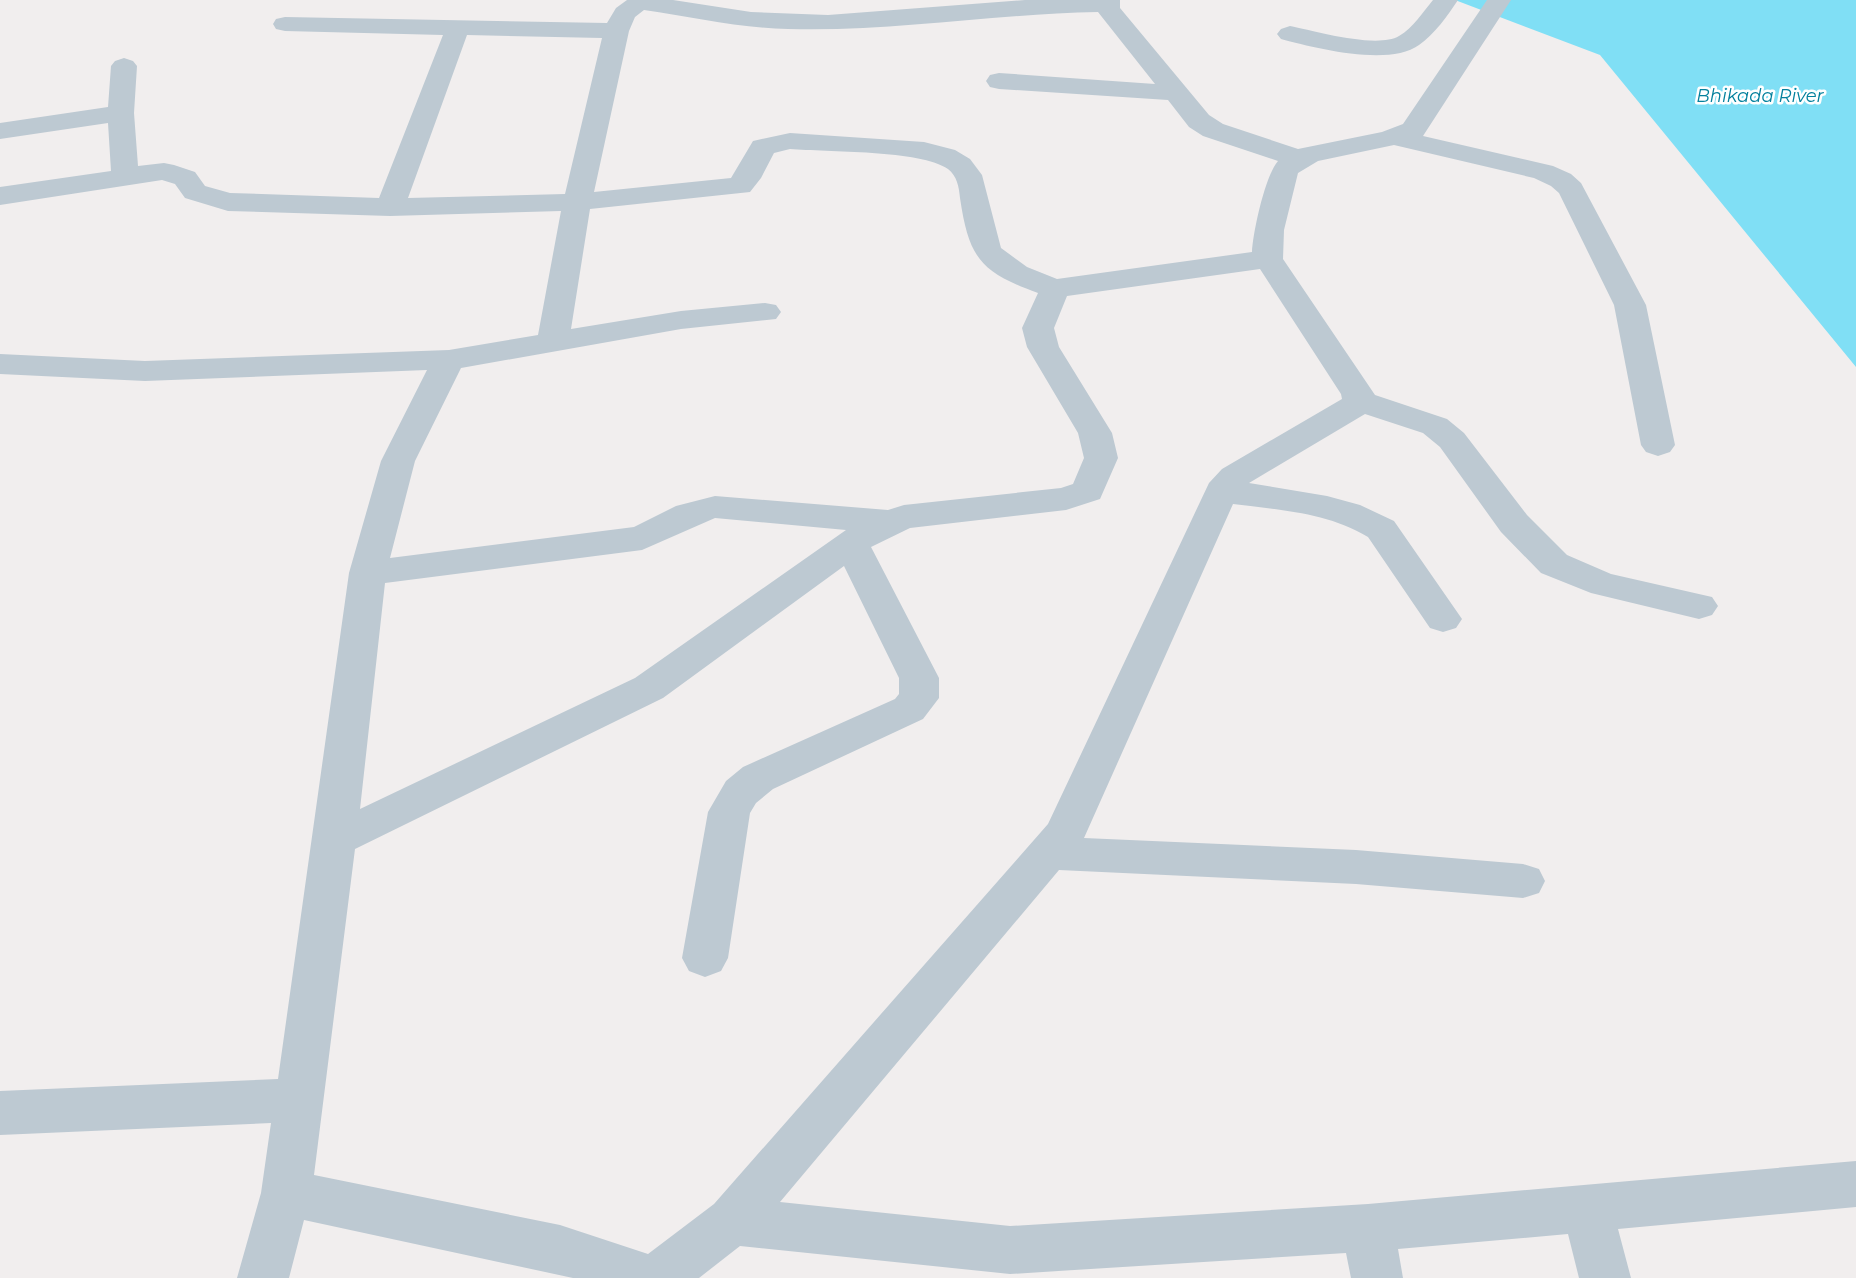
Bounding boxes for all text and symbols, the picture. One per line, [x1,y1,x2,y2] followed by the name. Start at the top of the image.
[1696,85,1825,107] water label: Bhikada River

